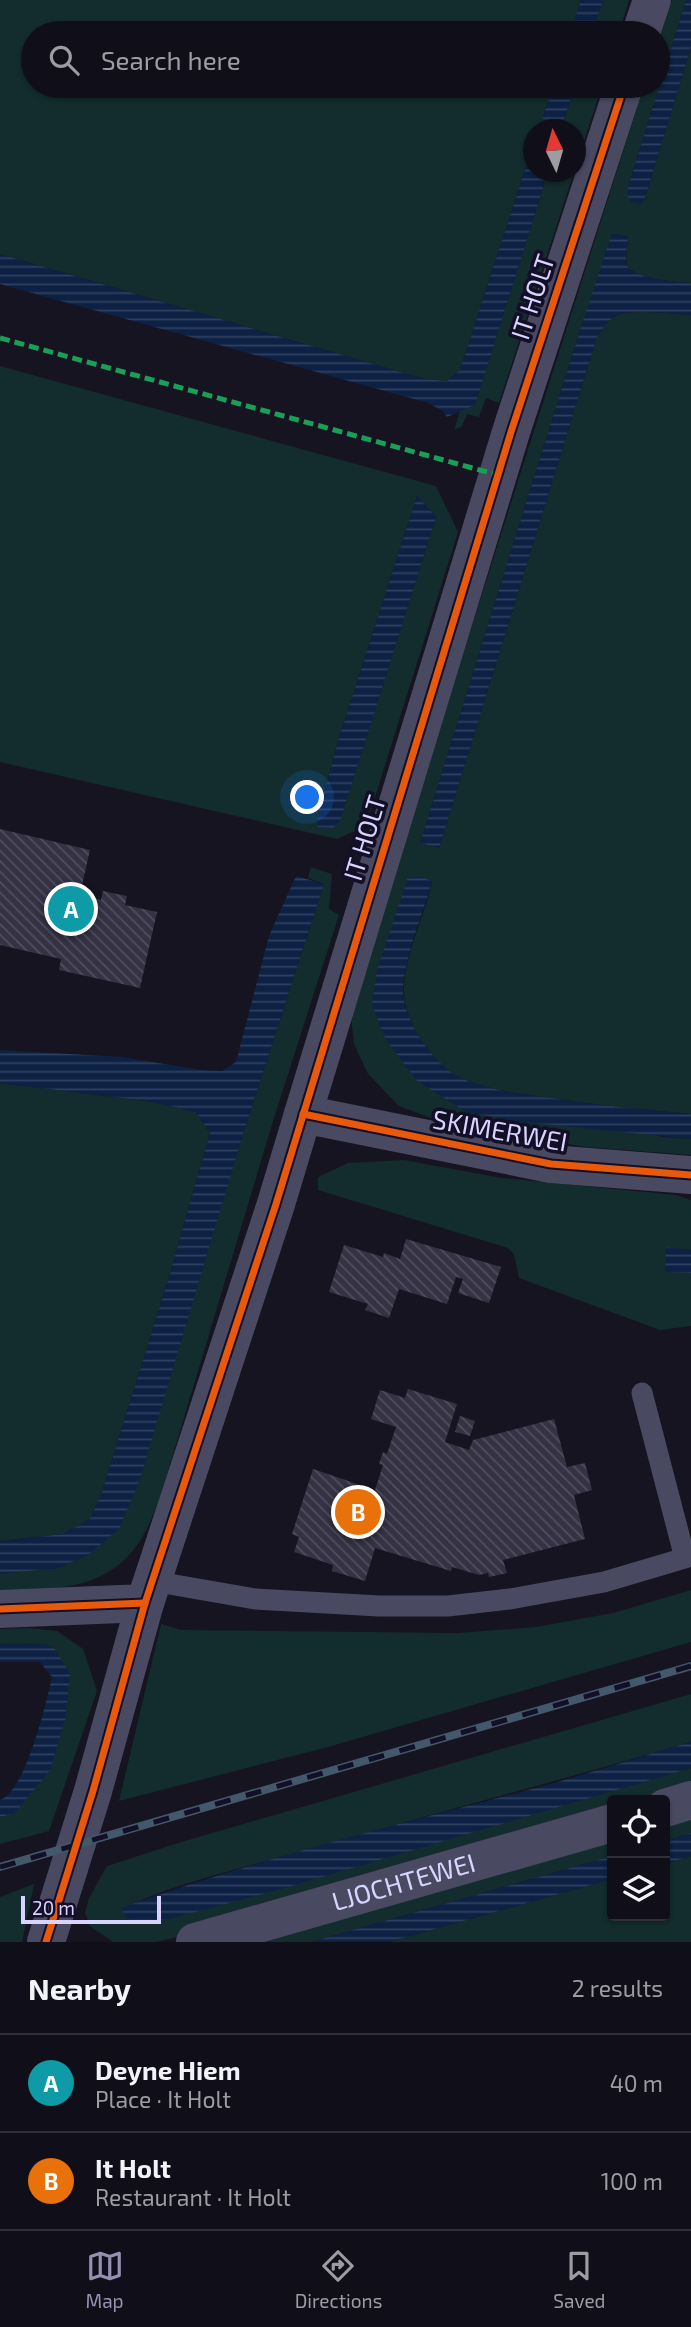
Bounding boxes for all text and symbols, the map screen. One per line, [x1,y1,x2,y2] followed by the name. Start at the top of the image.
[21,21,670,98] search box
[45,41,83,79] icon: search
[101,44,241,75] text: Search here
[523,119,586,182] north arrow
[503,250,560,343] street label: IT HOLT
[290,780,324,814] your location
[336,791,391,884] street label: IT HOLT
[48,883,94,935] pin: A
[430,1102,570,1157] street label: SKIMERWEI
[335,1486,381,1538] pin: B
[607,1795,670,1921] map controls
[607,1795,670,1858] button: locate
[328,1846,478,1916] street label: LJOCHTEWEI
[607,1858,670,1921] button: layers
[21,1893,161,1925] scale bar
[32,1896,75,1919] text: 20 m
[28,1970,131,2006] text: Nearby
[572,1974,663,2002] text: 2 results
[95,2054,241,2085] text: Deyne Hiem
[43,2069,59,2097] text: A
[610,2069,663,2097] text: 40 m
[95,2085,231,2113] text: Place · It Holt
[95,2152,171,2183] text: It Holt
[44,2167,58,2195] text: B
[601,2167,663,2195] text: 100 m
[95,2183,291,2211] text: Restaurant · It Holt
[86,2247,124,2312] tab: Map
[295,2247,382,2312] tab: Directions
[553,2247,605,2312] tab: Saved

